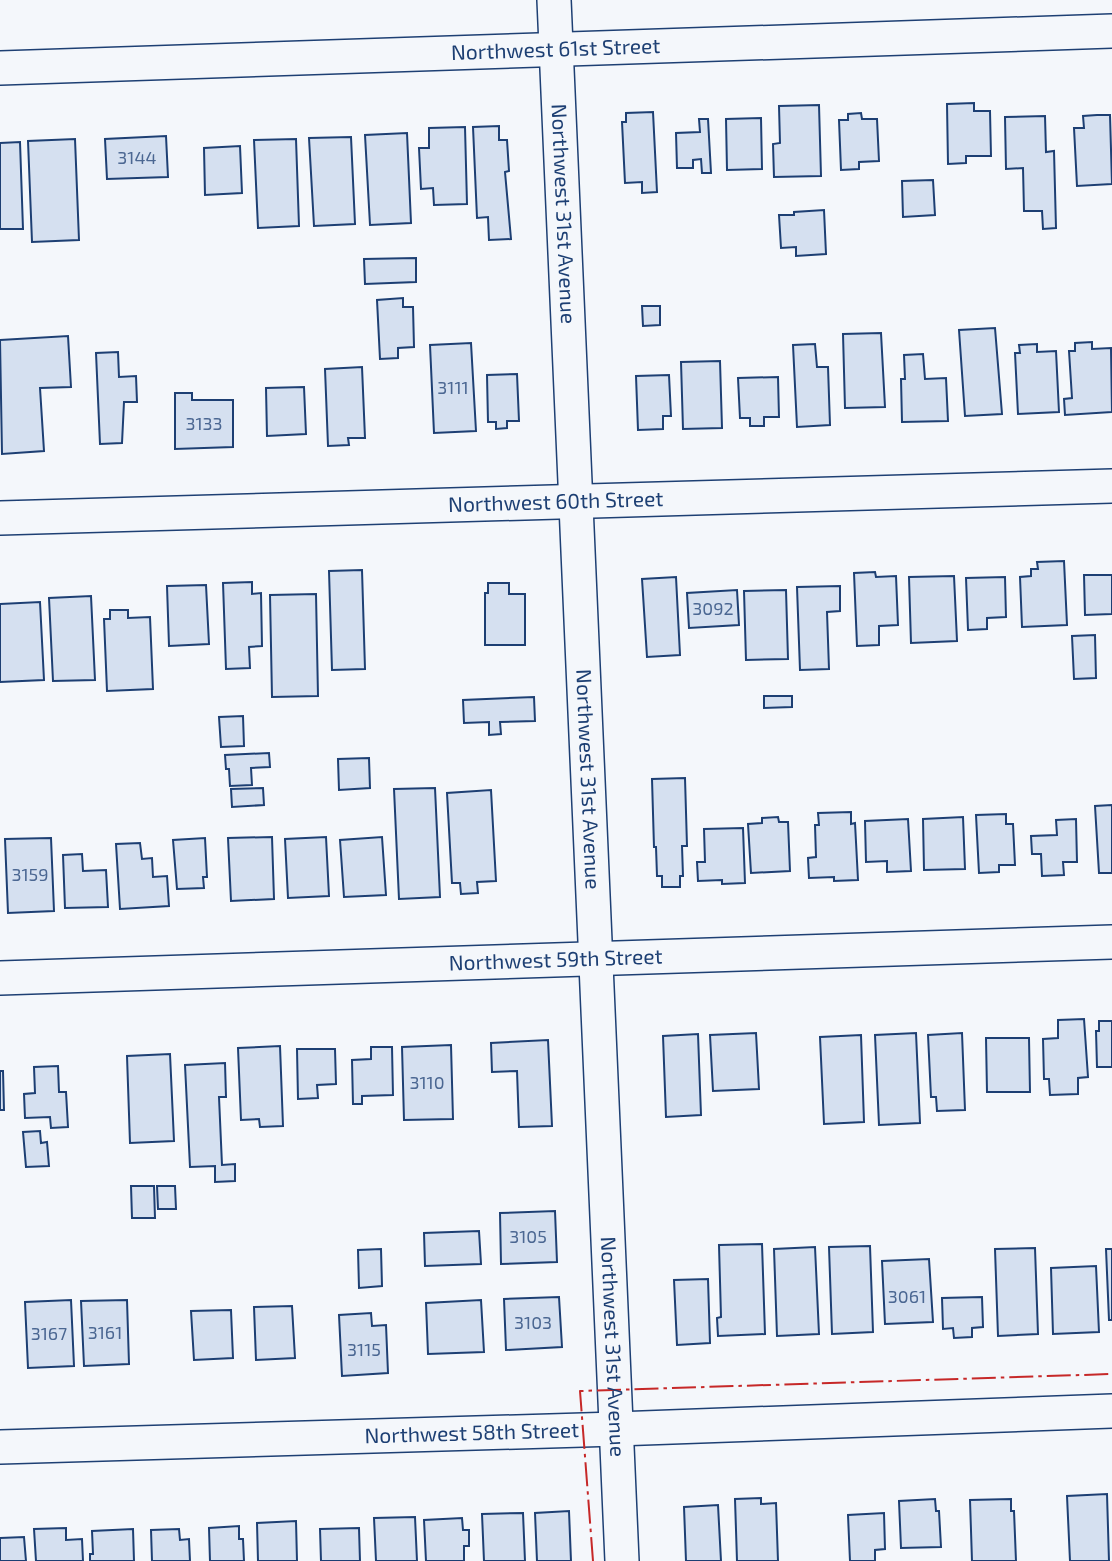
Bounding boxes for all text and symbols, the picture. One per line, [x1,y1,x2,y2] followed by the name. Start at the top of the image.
[451,32,661,64] street label: Northwest 61st Street
[548,103,582,324] street label: Northwest 31st Avenue
[117,146,157,168] house number: 3144
[437,376,469,398] house number: 3111
[185,412,223,434] house number: 3133
[448,485,664,516] street label: Northwest 60th Street
[692,597,734,619] house number: 3092
[572,668,607,890] street label: Northwest 31st Avenue
[11,863,49,885] house number: 3159
[448,943,663,974] street label: Northwest 59th Street
[409,1071,445,1093] house number: 3110
[509,1225,547,1247] house number: 3105
[597,1236,631,1457] street label: Northwest 31st Avenue
[888,1285,926,1307] house number: 3061
[514,1311,552,1333] house number: 3103
[88,1321,122,1343] house number: 3161
[31,1322,67,1344] house number: 3167
[347,1338,381,1360] house number: 3115
[364,1416,579,1447] street label: Northwest 58th Street

